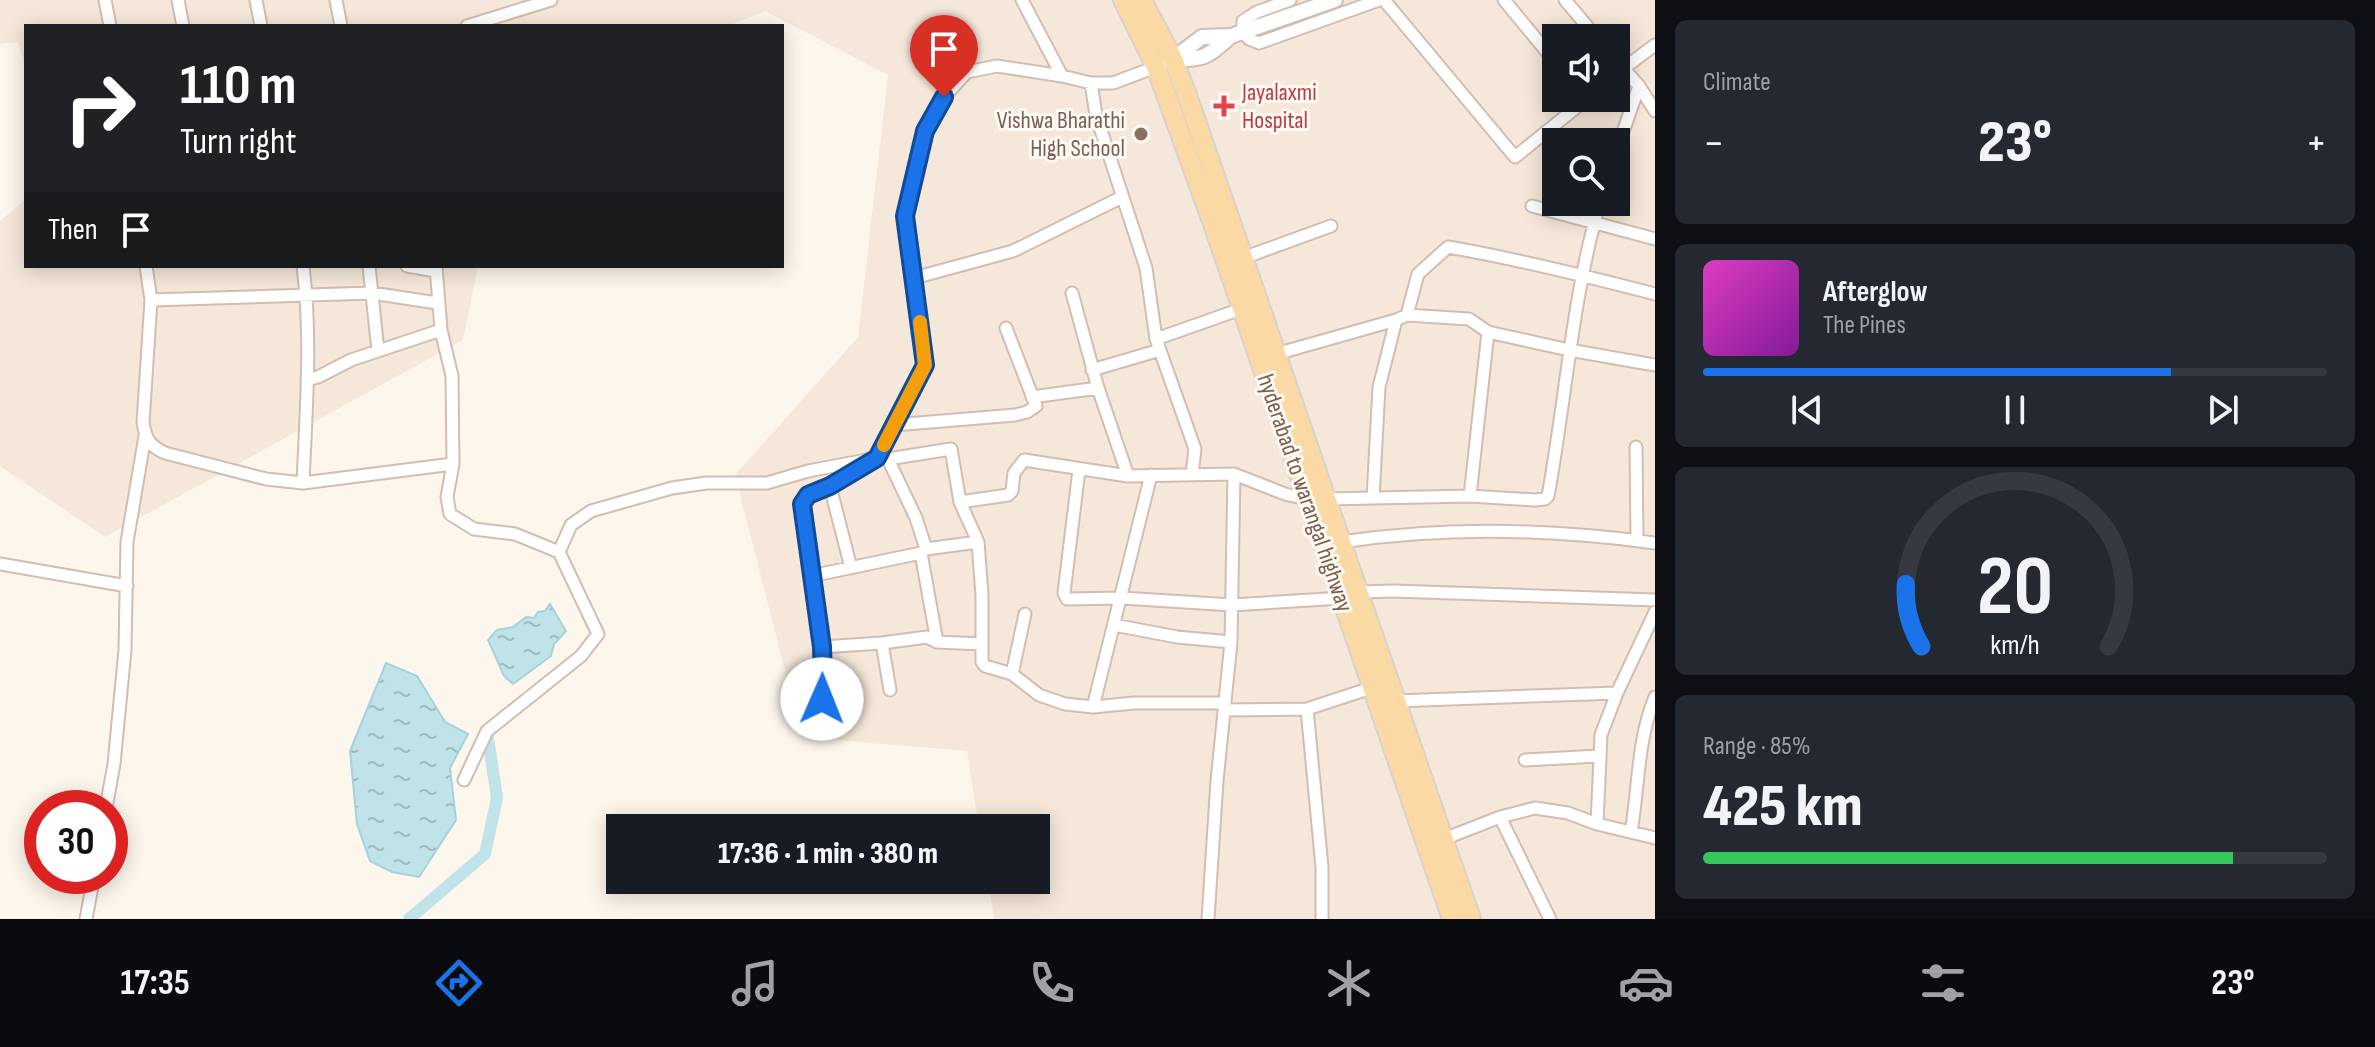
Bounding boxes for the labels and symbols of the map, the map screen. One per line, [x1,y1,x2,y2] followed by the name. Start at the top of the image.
[910,15,978,97] pin
[1241,78,1317,135] place label: Jayalaxmi Hospital
[1213,95,1235,117] marker: Jayalaxmi Hospital
[997,106,1125,163] place label: Vishwa Bharathi High School
[1132,125,1150,143] marker: Vishwa Bharathi High School
[1251,370,1359,616] street label: hyderabad to warangal highway
[780,657,864,741] position arrow
[24,790,128,894] speed limit sign: 30

